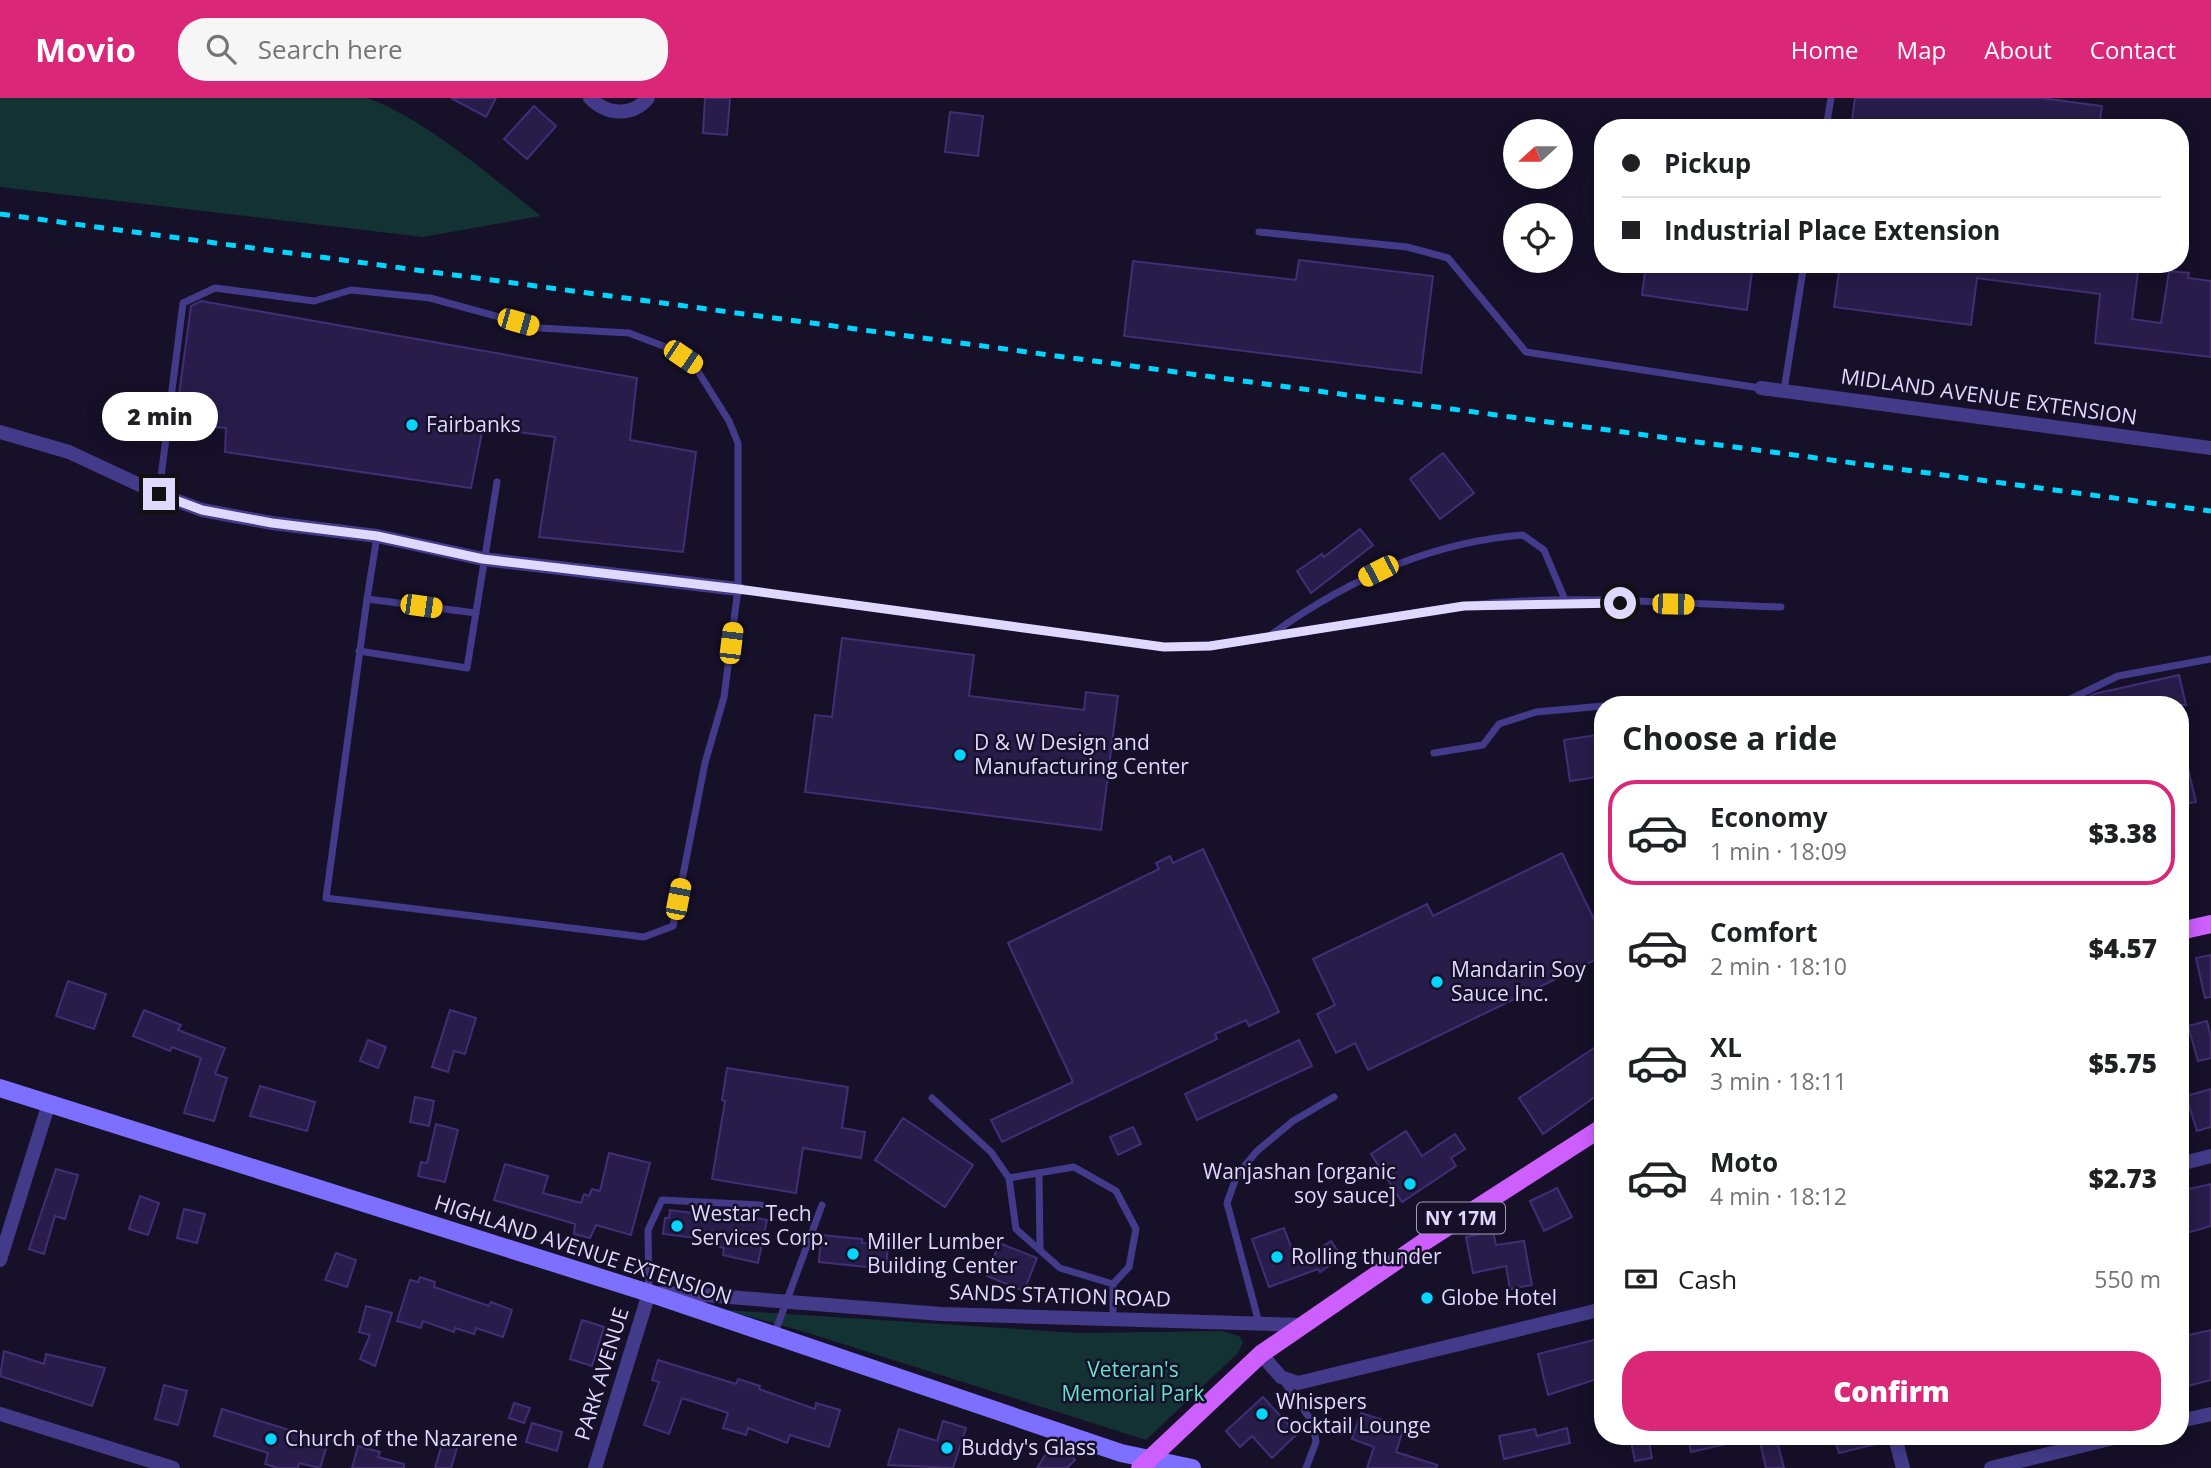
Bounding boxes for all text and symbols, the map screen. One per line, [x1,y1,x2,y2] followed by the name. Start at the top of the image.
[178,18,668,81] search box
[35,27,136,72] text: Movio
[202,30,240,68] icon: search
[258,31,403,67] text: Search here
[1791,33,1859,66] text: Home
[1897,33,1946,66] text: Map
[1984,33,2052,66] text: About
[2090,33,2176,66] text: Contact
[1503,119,1573,189] north arrow
[1503,119,1573,273] map controls
[1664,145,1751,181] text: Pickup
[1503,203,1573,273] button: locate
[1664,212,2000,248] text: Industrial Place Extension
[495,306,542,338] car
[660,337,707,377] car
[1839,361,2139,431] street label: MIDLAND AVENUE EXTENSION
[101,392,217,442] callout: 2 min
[127,400,193,432] text: 2 min
[426,410,521,438] place label: Fairbanks
[404,417,420,433] marker: Fairbanks
[143,478,175,510] route end
[1355,552,1402,590] car
[1604,587,1636,619] route start
[399,593,444,619] car
[1652,593,1695,615] car
[719,621,744,665] car
[1622,716,1837,759] text: Choose a ride
[974,728,1189,780] place label: D & W Design and Manufacturing Center
[952,747,968,763] marker: D & W Design and Manufacturing Center
[1710,799,1828,835] text: Economy
[1626,801,1689,864] icon: car
[2089,815,2157,851] text: $3.38
[1710,835,1847,867] text: 1 min · 18:09
[664,876,693,922] car
[1710,914,1817,950] text: Comfort
[1626,916,1689,979] icon: car
[2089,930,2157,966] text: $4.57
[1710,950,1847,982] text: 2 min · 18:10
[1451,955,1586,1007] place label: Mandarin Soy Sauce Inc.
[1429,974,1445,990] marker: Mandarin Soy Sauce Inc.
[1710,1029,1742,1065] text: XL
[1626,1031,1689,1094] icon: car
[2089,1045,2157,1081] text: $5.75
[1710,1065,1847,1097] text: 3 min · 18:11
[1710,1144,1778,1180] text: Moto
[1626,1146,1689,1209] icon: car
[1203,1157,1396,1209] place label: Wanjashan [organic soy sauce]
[2089,1160,2157,1196] text: $2.73
[1402,1176,1418,1192] marker: Wanjashan [organic soy sauce]
[1710,1180,1847,1212] text: 4 min · 18:12
[431,1188,735,1310] street label: HIGHLAND AVENUE EXTENSION
[691,1199,829,1251] place label: Westar Tech Services Corp.
[1417,1202,1505,1234] road number: NY 17M
[669,1218,685,1234] marker: Westar Tech Services Corp.
[867,1227,1018,1279] place label: Miller Lumber Building Center
[1291,1242,1442,1270] place label: Rolling thunder
[845,1246,861,1262] marker: Miller Lumber Building Center
[1269,1249,1285,1265] marker: Rolling thunder
[1622,1260,1660,1298] icon: cash
[1678,1261,1737,1297] text: Cash
[2094,1263,2161,1295] text: 550 m
[949,1277,1171,1313] street label: SANDS STATION ROAD
[1441,1283,1557,1311] place label: Globe Hotel
[1419,1290,1435,1306] marker: Globe Hotel
[568,1304,635,1444] street label: PARK AVENUE
[1622,1351,2161,1431] button: Confirm
[1062,1355,1204,1407] park label: Veteran's Memorial Park
[1276,1387,1431,1439] place label: Whispers Cocktail Lounge
[1254,1406,1270,1422] marker: Whispers Cocktail Lounge
[285,1424,518,1452] place label: Church of the Nazarene
[263,1431,279,1447] marker: Church of the Nazarene
[961,1433,1096,1461] place label: Buddy's Glass
[939,1440,955,1456] marker: Buddy's Glass

